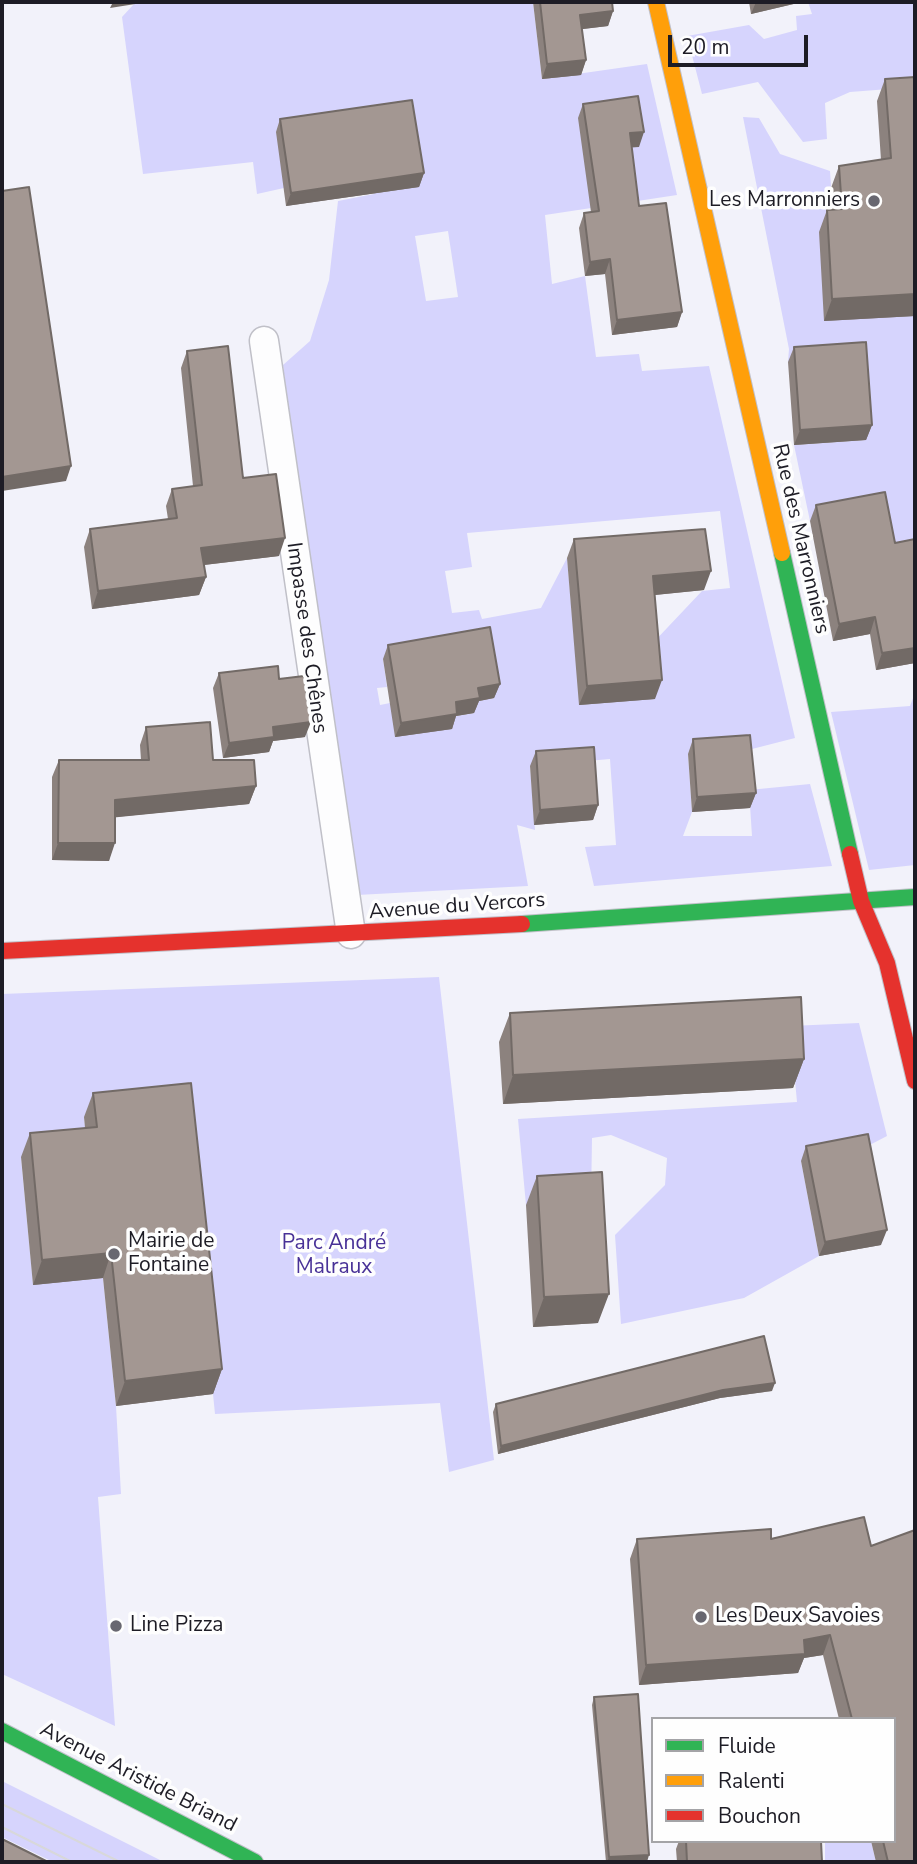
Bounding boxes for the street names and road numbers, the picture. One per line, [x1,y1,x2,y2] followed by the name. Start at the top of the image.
[766,441,834,637] street label: Rue des Marronniers
[280,541,332,735] street label: Impasse des Chênes
[368,888,546,926] street label: Avenue du Vercors
[35,1717,241,1839] street label: Avenue Aristide Briand

